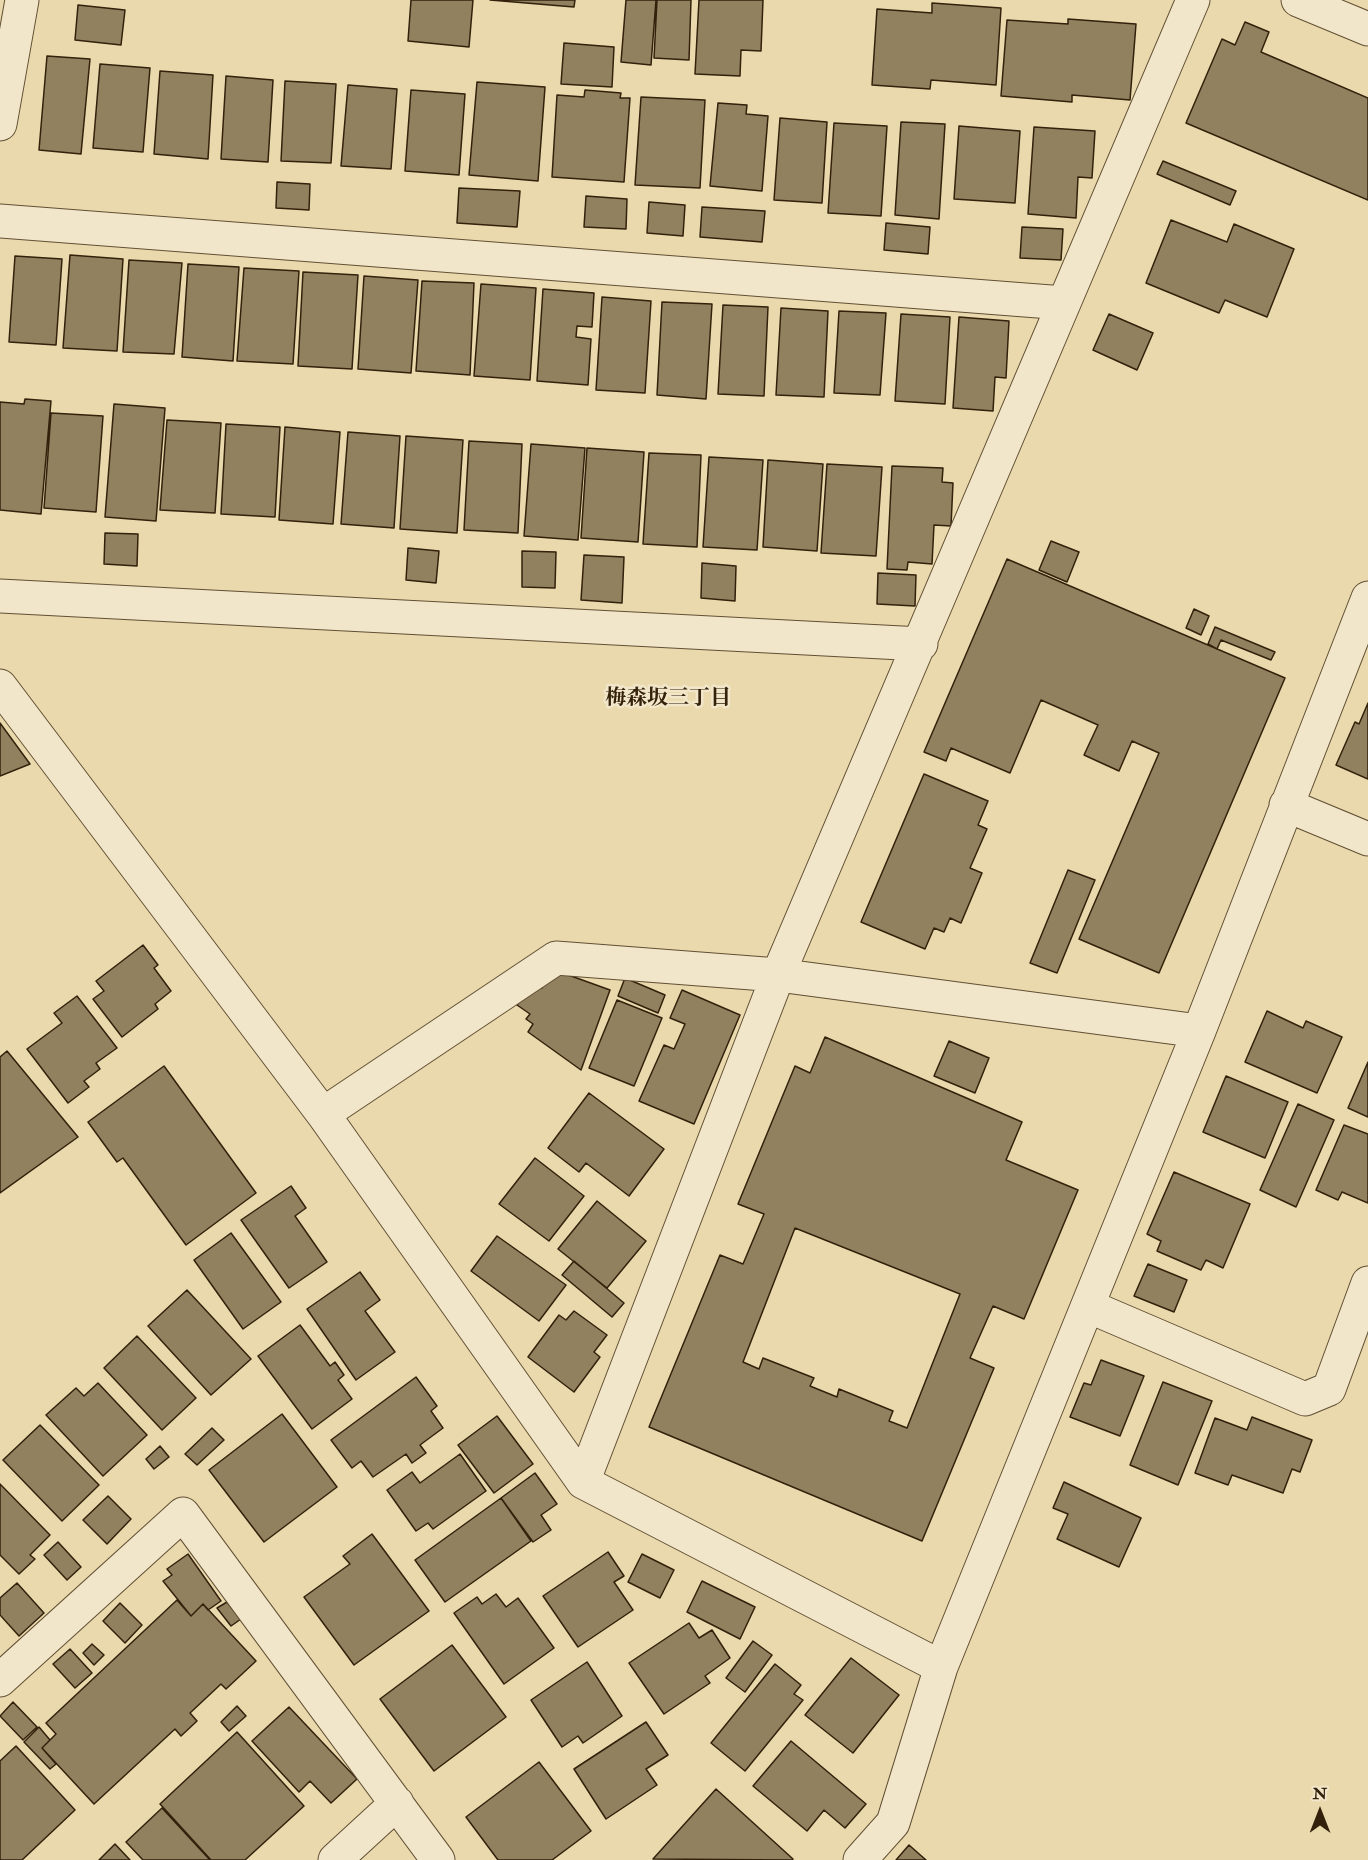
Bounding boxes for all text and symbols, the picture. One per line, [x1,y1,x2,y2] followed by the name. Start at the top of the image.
[605,686,731,712] district label: 梅森坂三丁目
[1290,1782,1350,1842] north arrow
[1313,1784,1327,1804] text: N

